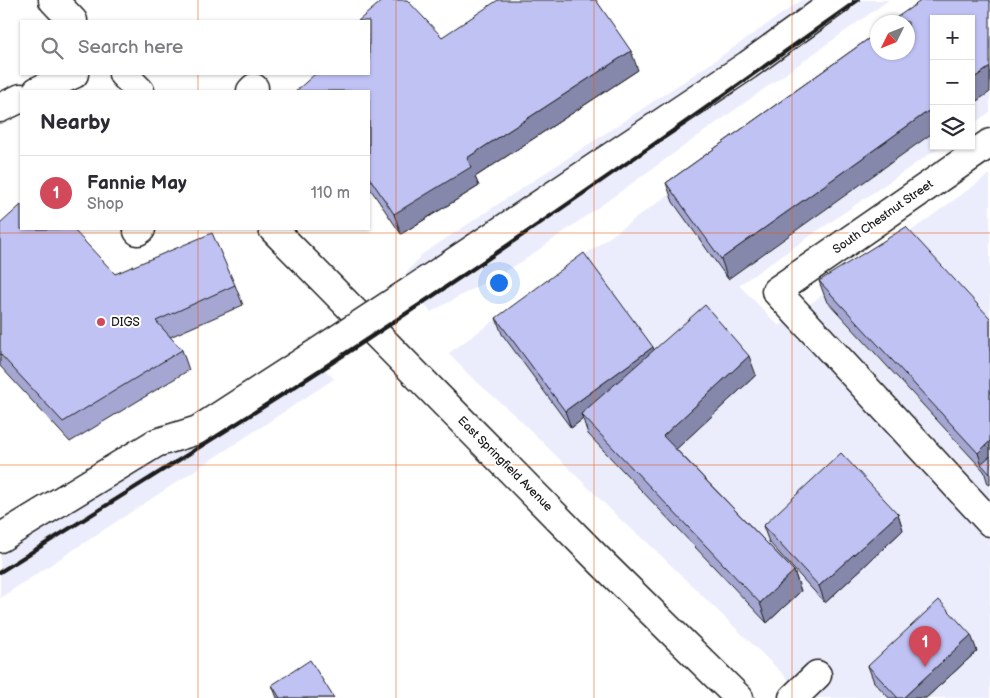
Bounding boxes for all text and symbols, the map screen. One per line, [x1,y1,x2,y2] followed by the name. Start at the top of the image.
[870,15,915,60] north arrow
[930,15,975,150] map controls
[930,15,975,60] button: +
[20,20,370,75] search box
[38,34,66,62] icon: search
[78,36,183,59] text: Search here
[930,60,975,105] button: −
[930,105,975,150] button: layers
[40,110,110,135] text: Nearby
[87,172,187,195] text: Fannie May
[830,177,936,257] street label: South Chestnut Street
[53,184,59,203] text: 1
[311,184,350,203] text: 110 m
[87,195,124,214] text: Shop
[486,270,512,296] your location
[111,315,140,330] place label: DIGS
[95,316,107,328] marker: DIGS
[454,413,556,515] street label: East Springfield Avenue
[909,626,941,667] pin: 1

